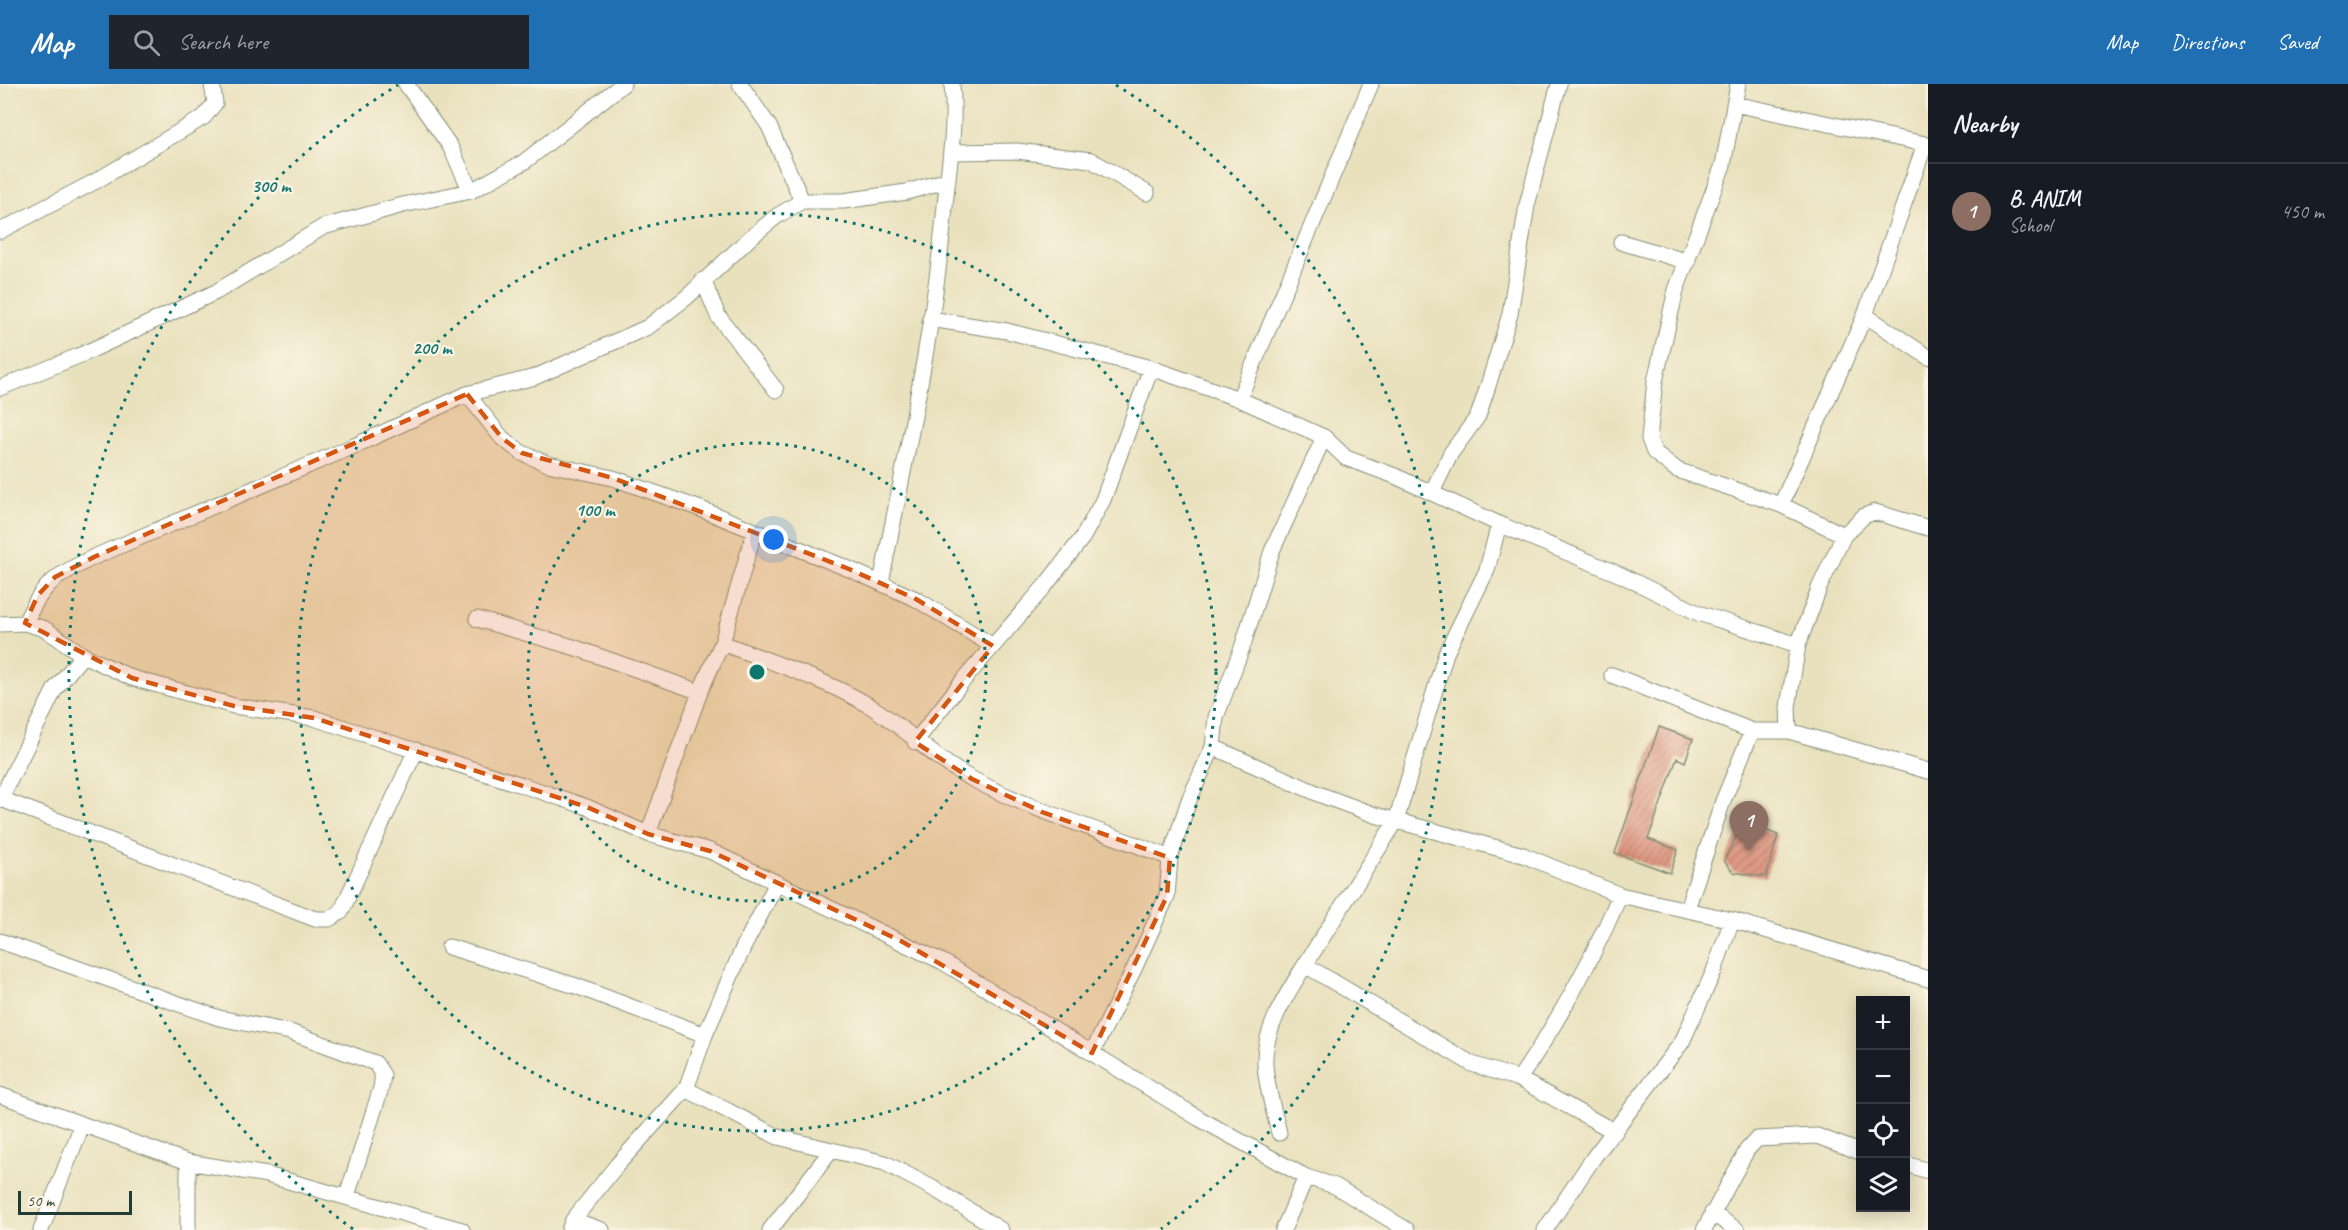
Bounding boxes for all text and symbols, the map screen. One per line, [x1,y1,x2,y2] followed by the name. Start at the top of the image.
[109,15,529,69] search box
[30,25,73,60] text: Map
[130,26,163,59] icon: search
[178,28,268,56] text: Search here
[2106,29,2138,55] text: Map
[2171,29,2244,55] text: Directions
[2277,29,2318,55] text: Saved
[1952,107,2017,140] text: Nearby
[252,175,292,197] text: 300 m
[2009,185,2080,213] text: B. ANIM
[1967,199,1976,224] text: 1
[2281,199,2324,224] text: 450 m
[2009,213,2052,238] text: School
[413,337,453,359] text: 200 m
[576,499,616,521] text: 100 m
[759,525,788,554] your location
[747,662,767,682] centre of rings
[1730,802,1768,851] pin: 1
[1856,996,1910,1212] map controls
[1856,996,1910,1050] button: +
[1856,1050,1910,1104] button: −
[1856,1104,1910,1158] button: locate
[1856,1158,1910,1212] button: layers
[18,1188,132,1216] scale bar
[27,1191,54,1211] text: 50 m

